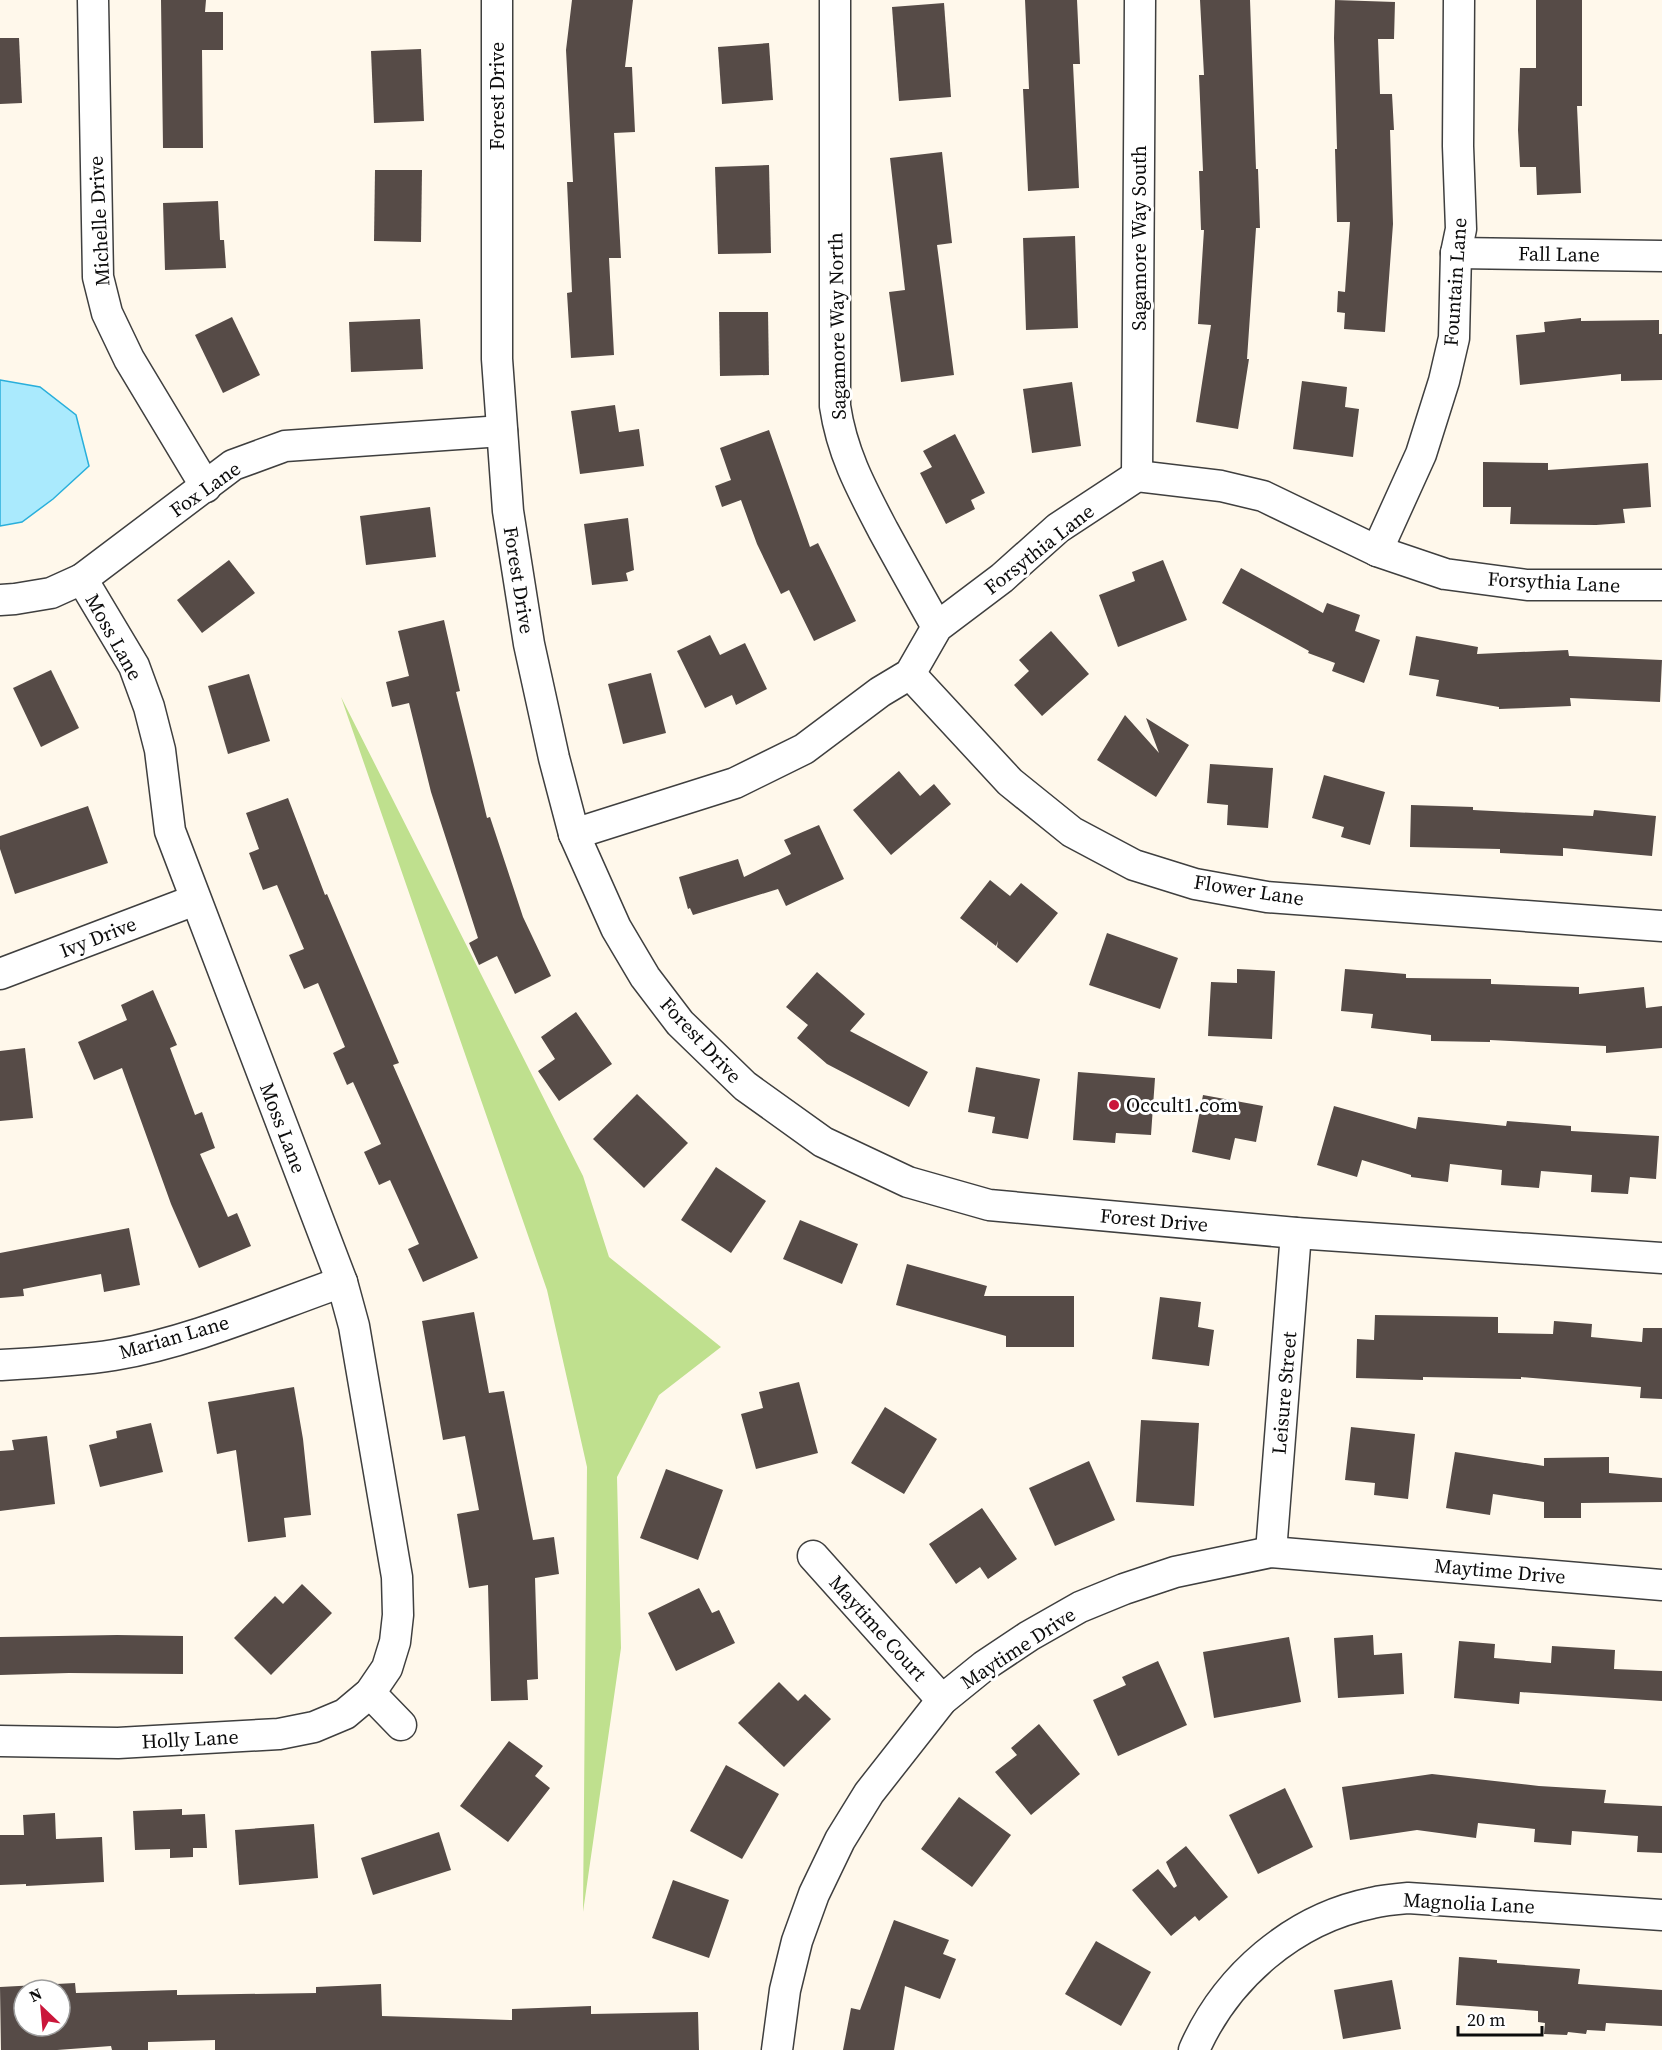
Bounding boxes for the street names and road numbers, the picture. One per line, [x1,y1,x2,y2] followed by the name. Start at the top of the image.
[483,42,511,150] street label: Forest Drive
[1125,145,1153,331] street label: Sagamore Way South
[82,155,116,287] street label: Michelle Drive
[1437,217,1473,347] street label: Fountain Lane
[821,232,853,420] street label: Sagamore Way North
[1518,239,1600,269] street label: Fall Lane
[164,454,246,524] street label: Fox Lane
[978,497,1100,601] street label: Forsythia Lane
[497,524,541,636] street label: Forest Drive
[1487,565,1621,599] street label: Forsythia Lane
[79,589,149,685] street label: Moss Lane
[1192,867,1306,913] street label: Flower Lane
[56,910,140,964] street label: Ivy Drive
[654,991,748,1089] street label: Forest Drive
[253,1079,313,1177] street label: Moss Lane
[1099,1201,1209,1239] street label: Forest Drive
[116,1308,232,1366] street label: Marian Lane
[1265,1330,1303,1456] street label: Leisure Street
[1433,1551,1567,1591] street label: Maytime Drive
[823,1569,933,1687] street label: Maytime Court
[955,1600,1081,1696] street label: Maytime Drive
[141,1722,239,1756] street label: Holly Lane
[1402,1886,1536,1920] street label: Magnolia Lane

